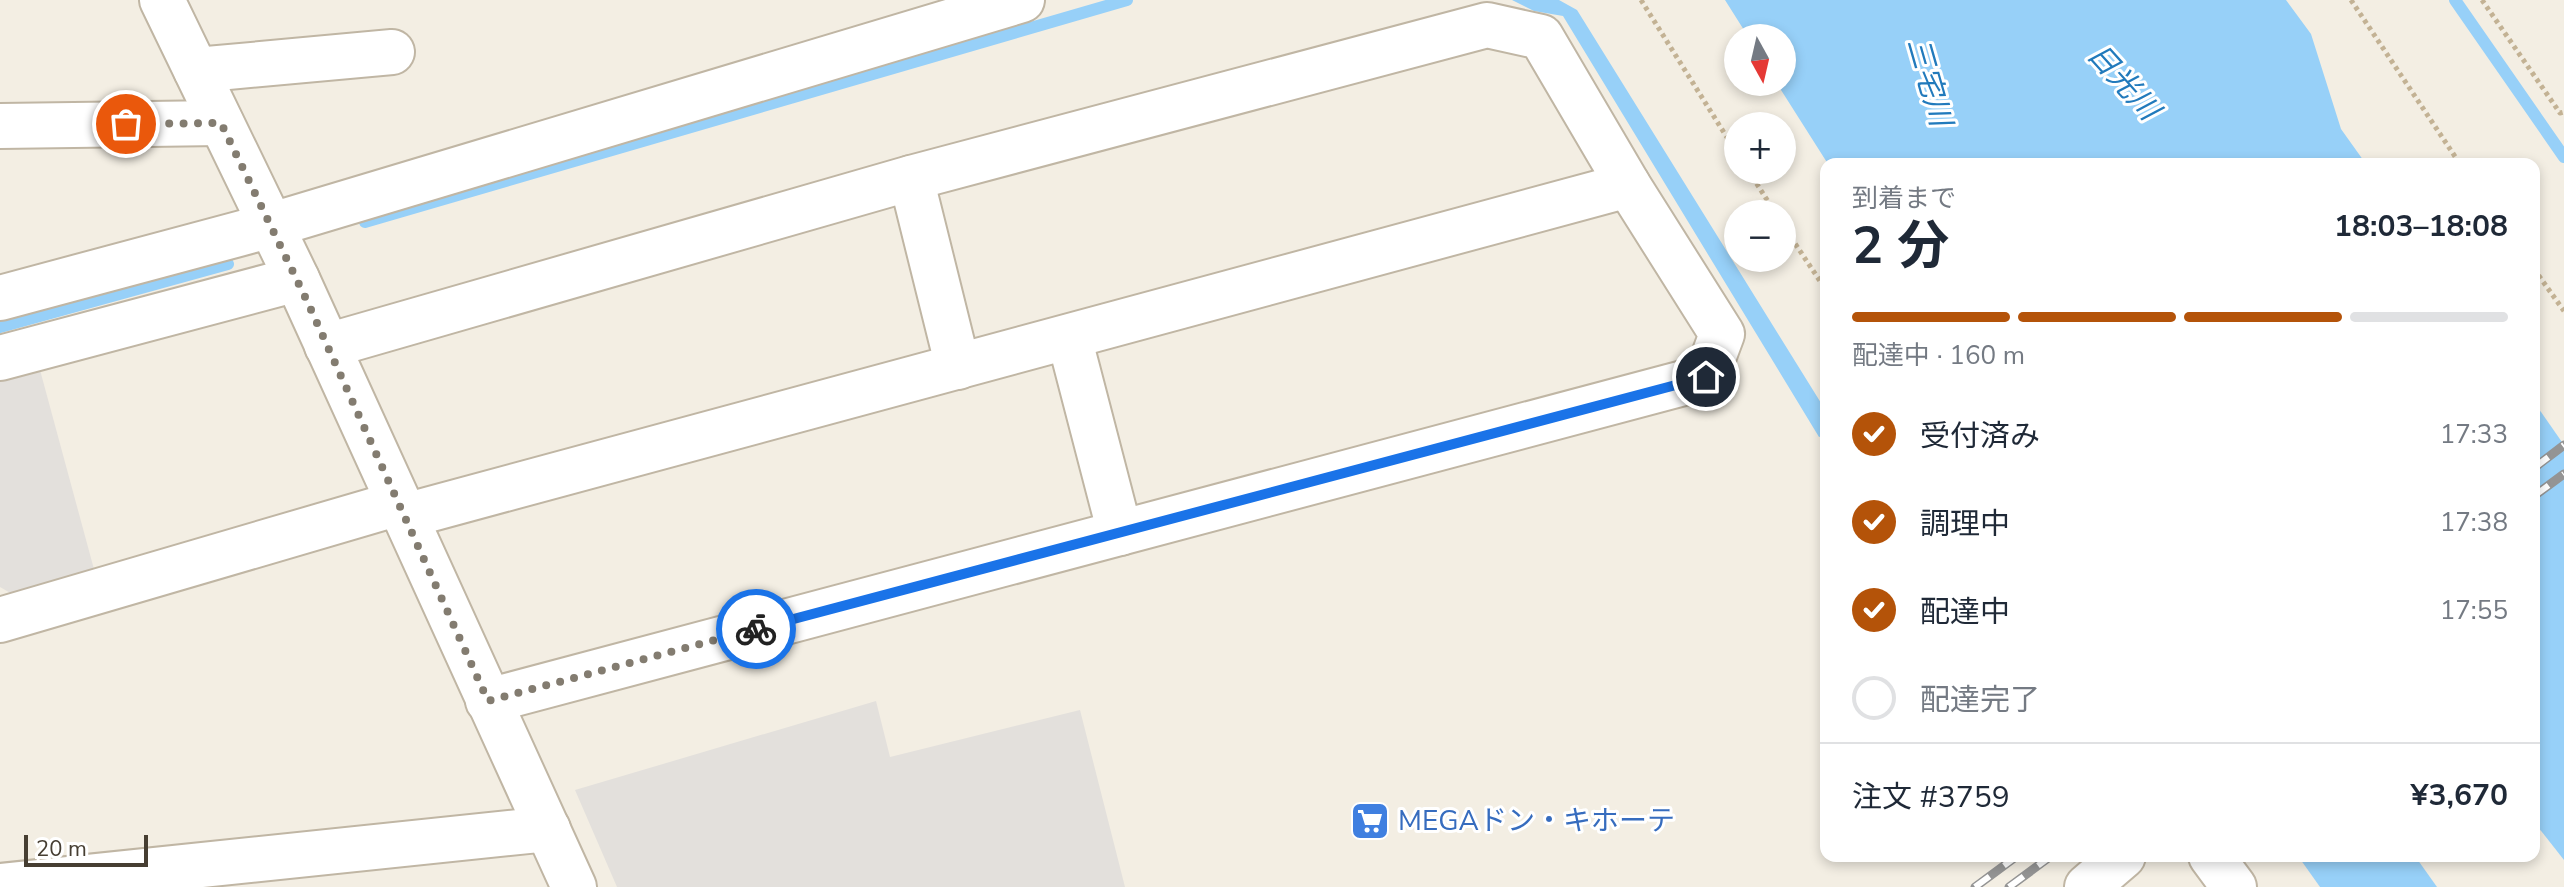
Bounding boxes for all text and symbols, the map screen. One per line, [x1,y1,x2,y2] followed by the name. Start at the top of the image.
[1724,24,1796,96] north arrow
[1724,24,1796,272] map controls
[1897,33,1962,134] water label: 三宅川
[2078,35,2170,131] water label: 日光川
[92,90,160,158] pin
[104,102,148,146] icon: bag
[1724,112,1796,184] button: +
[1852,181,1956,216] text: 到着まで
[1724,200,1796,272] button: −
[2334,206,2508,247] text: 18:03–18:08
[1852,210,1949,281] text: 2 分
[1852,338,2025,373] text: 配達中 · 160 m
[1672,343,1740,411] pin
[1684,355,1728,399] icon: home
[1852,412,1896,456] icon: check
[1920,416,2040,457] text: 受付済み
[2440,417,2508,452] text: 17:33
[1852,500,1896,544] icon: check
[1920,504,2010,545] text: 調理中
[2440,505,2508,540] text: 17:38
[1852,588,1896,632] icon: check
[716,589,796,669] courier
[1920,592,2010,633] text: 配達中
[2440,593,2508,628] text: 17:55
[734,607,778,651] icon: bike
[1920,680,2040,721] text: 配達完了
[2411,775,2508,816] text: ¥3,670
[1852,777,2010,818] text: 注文 #3759
[1349,800,1391,842] supermarket icon: MEGAドン・キホーテ
[1398,802,1675,840] place label: MEGAドン・キホーテ
[24,831,148,867] scale bar
[36,834,87,864] text: 20 m

